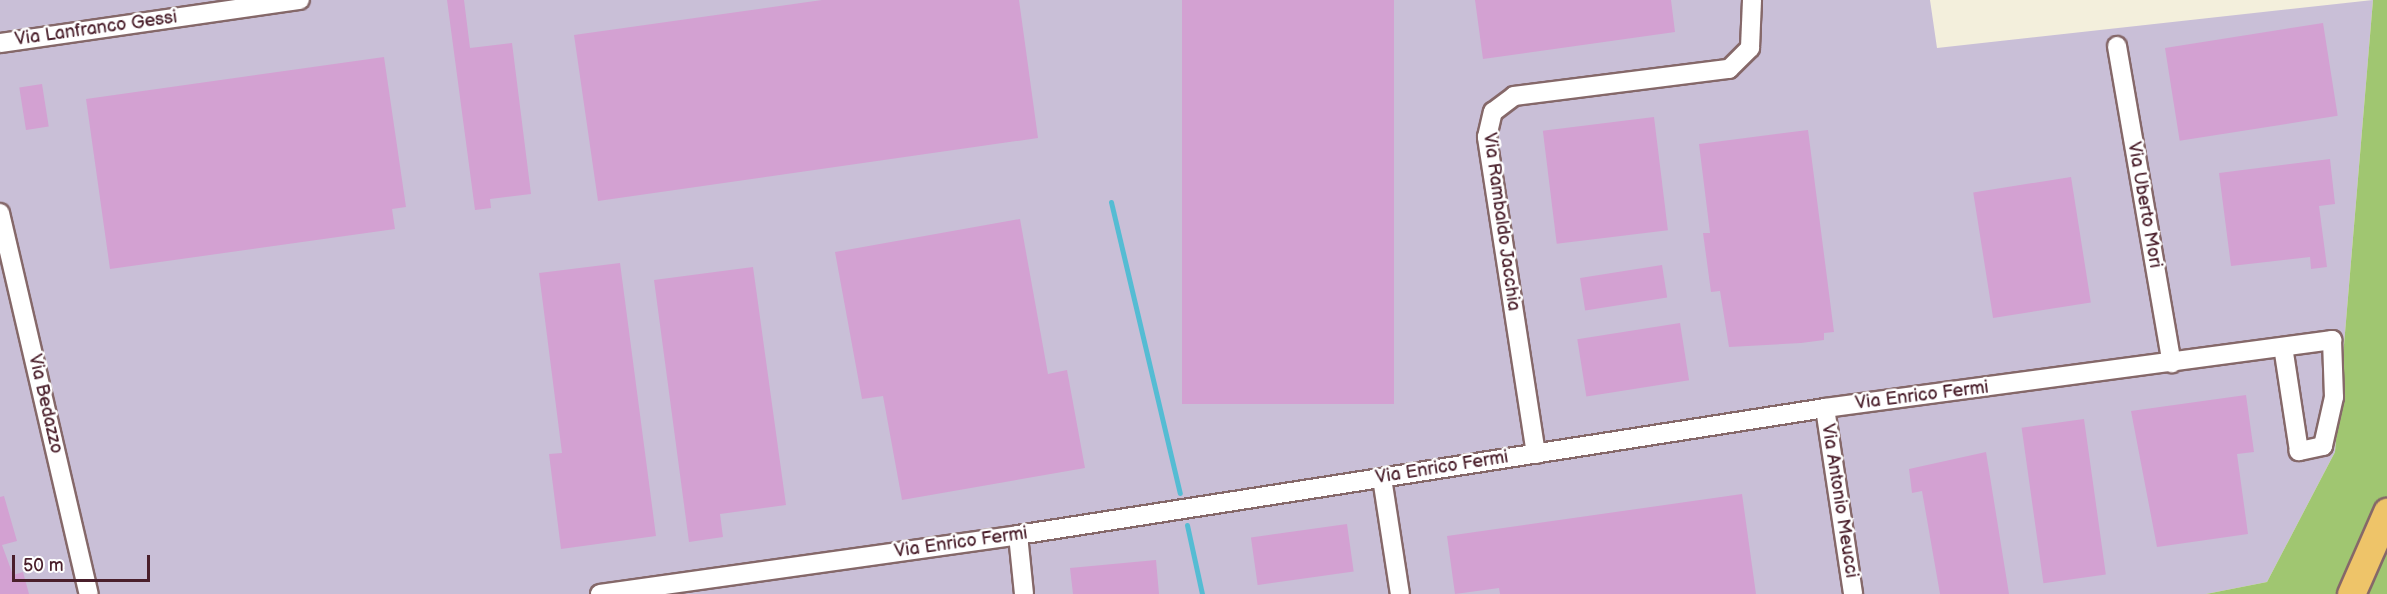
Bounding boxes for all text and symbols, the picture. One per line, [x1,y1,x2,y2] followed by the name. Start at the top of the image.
[13,7,179,51] street label: Via Lanfranco Gessi
[1478,131,1524,313] street label: Via Rambaldo Jacchia
[2122,140,2166,270] street label: Via Uberto Mori
[23,352,67,456] street label: Via Bedazzo
[1854,377,1990,415] street label: Via Enrico Fermi
[1816,422,1862,580] street label: Via Antonio Meucci
[1374,447,1510,489] street label: Via Enrico Fermi
[893,523,1029,563] street label: Via Enrico Fermi
[15,543,153,581] scale bar
[23,555,64,576] text: 50 m

